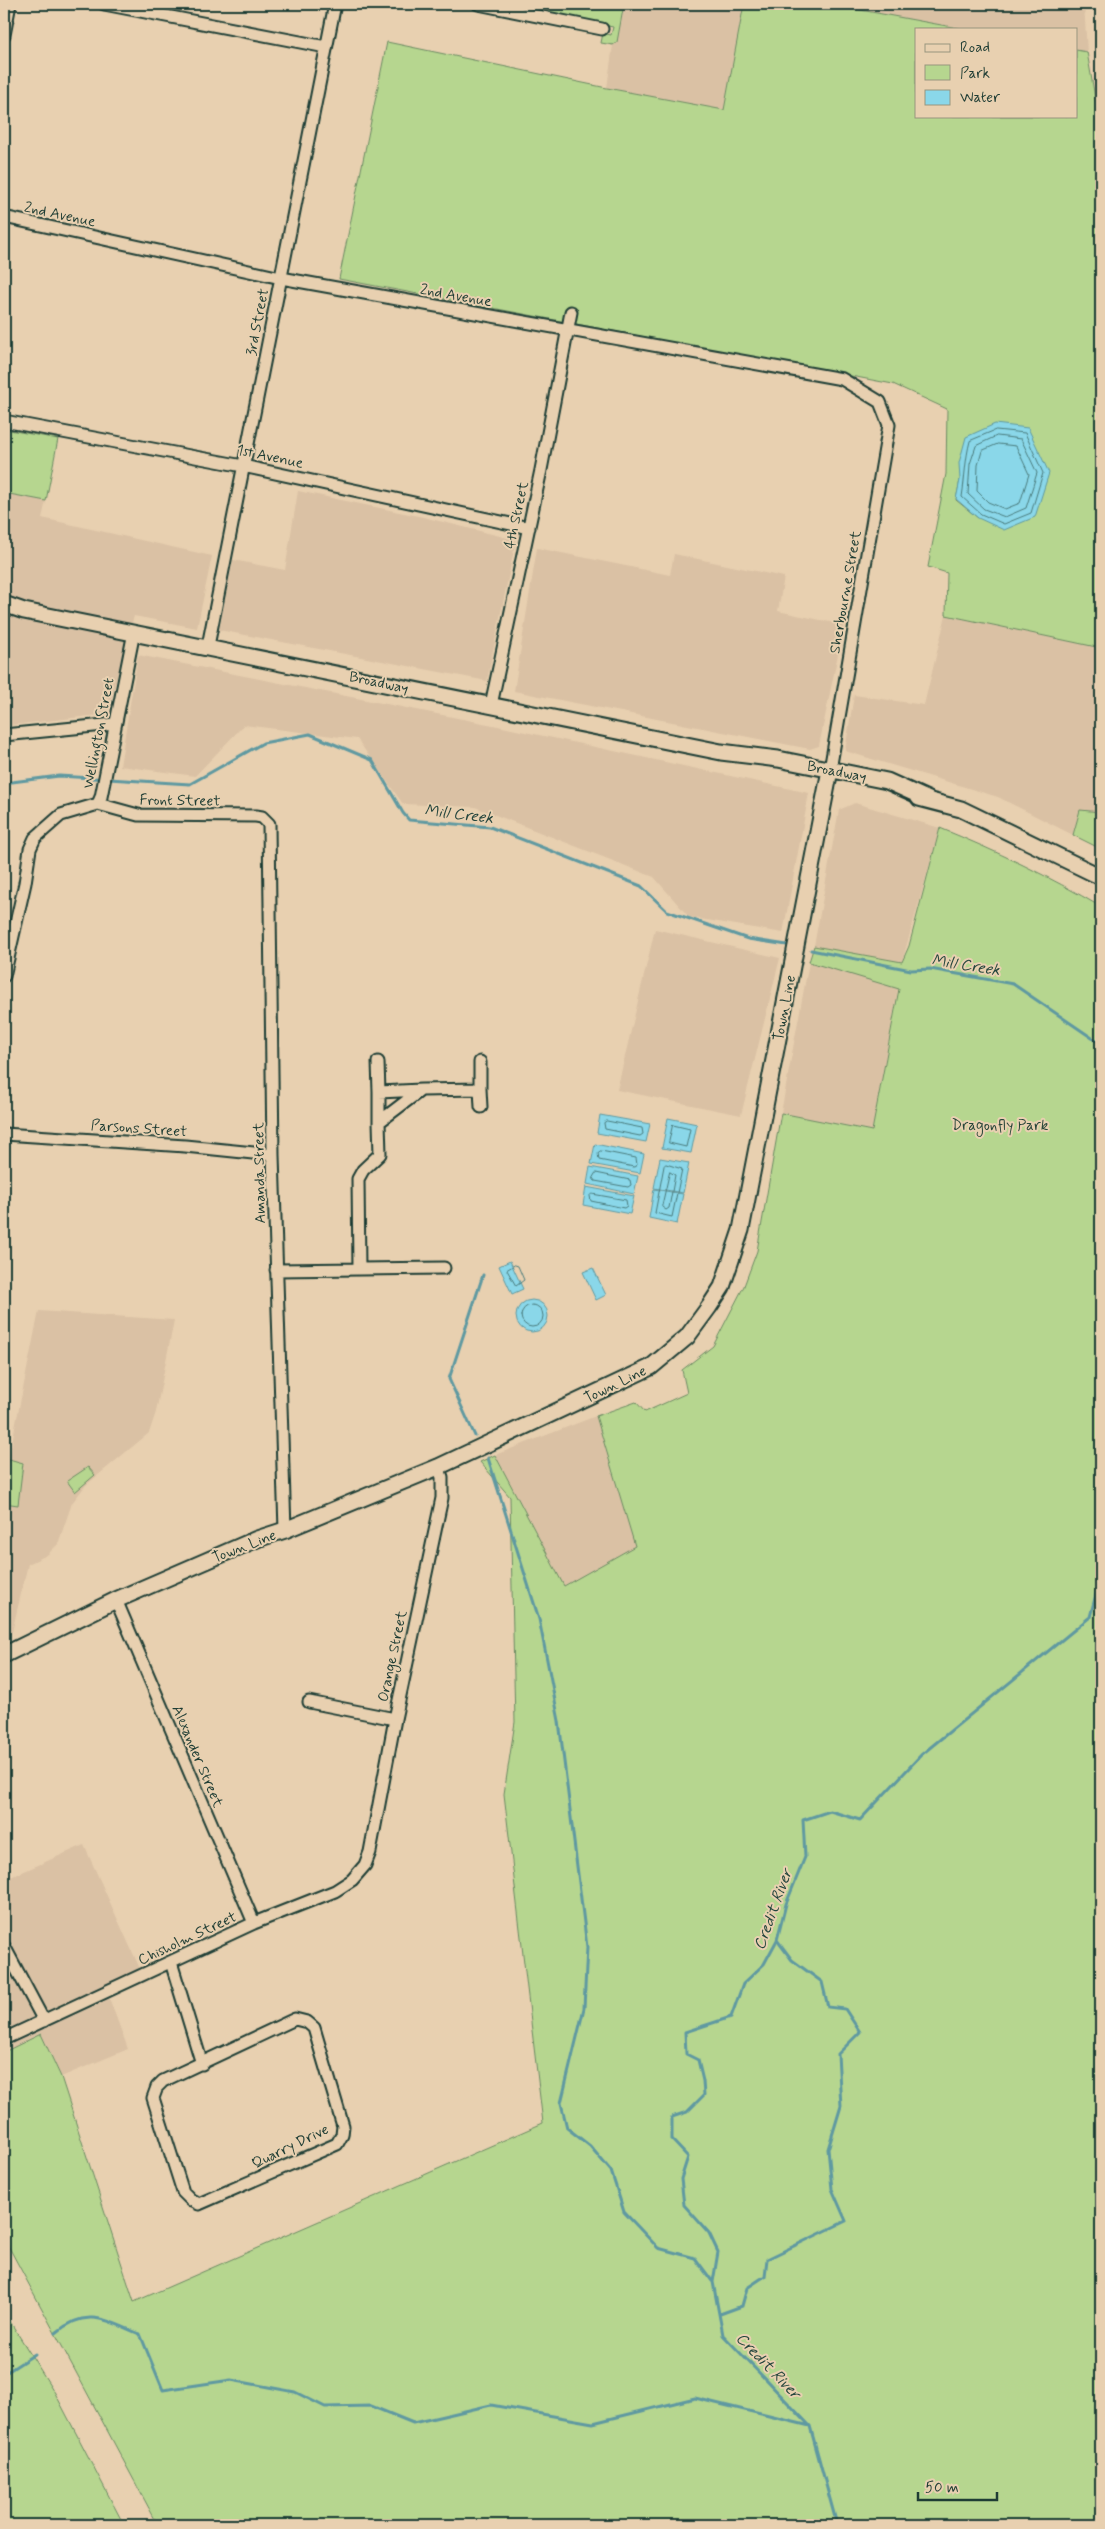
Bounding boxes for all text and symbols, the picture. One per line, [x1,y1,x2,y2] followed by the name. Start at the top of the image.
[915,28,1078,118] legend
[960,38,990,58] text: Road
[960,64,990,84] text: Park
[960,88,1000,108] text: Water
[22,198,97,232] street label: 2nd Avenue
[418,280,493,312] street label: 2nd Avenue
[242,287,274,358] street label: 3rd Street
[234,440,305,474] street label: 1st Avenue
[500,480,534,551] street label: 4th Street
[825,529,867,655] street label: Sherbourne Street
[347,667,410,699] street label: Broadway
[78,676,121,791] street label: Wellington Street
[805,756,868,788] street label: Broadway
[139,790,221,812] street label: Front Street
[423,800,494,829] water label: Mill Creek
[930,950,1002,981] water label: Mill Creek
[769,973,801,1043] street label: Town Line
[90,1116,188,1142] street label: Parsons Street
[952,1116,1049,1137] park label: Dragonfly Park
[249,1122,271,1224] street label: Amanda Street
[581,1361,650,1409] street label: Town Line
[209,1526,279,1568] street label: Town Line
[374,1608,413,1704] street label: Orange Street
[167,1702,228,1811] street label: Alexander Street
[749,1864,799,1953] water label: Credit River
[135,1907,240,1971] street label: Chisholm Street
[249,2120,332,2174] street label: Quarry Drive
[731,2328,806,2405] water label: Credit River
[918,2469,996,2501] scale bar
[925,2478,959,2498] text: 50 m

